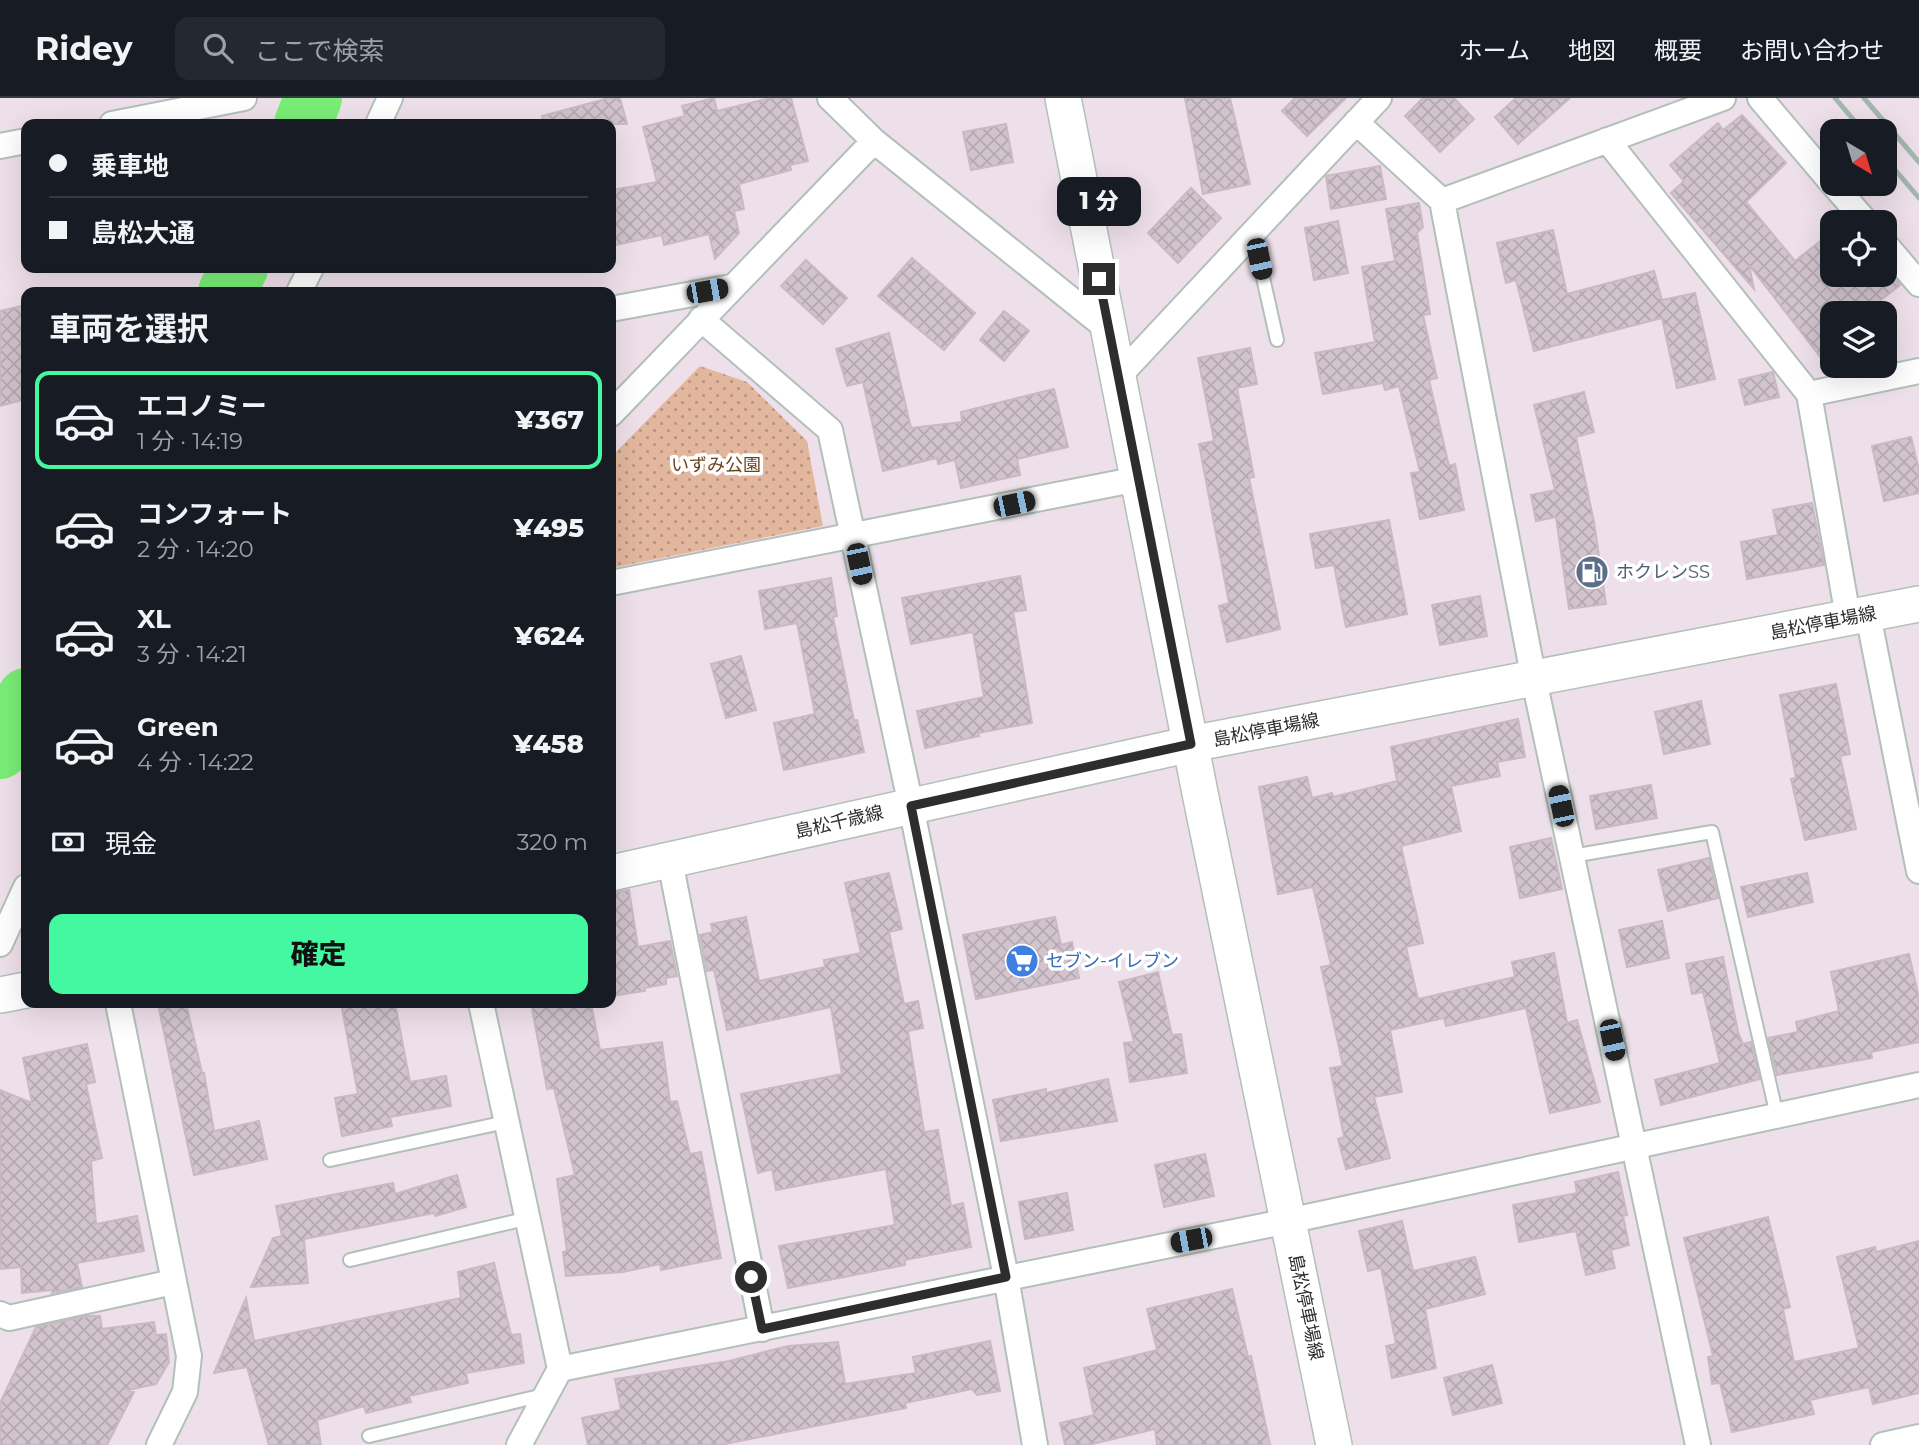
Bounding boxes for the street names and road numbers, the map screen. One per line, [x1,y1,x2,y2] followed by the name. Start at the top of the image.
[1768,602,1878,644] street label: 島松停車場線
[1211,709,1321,751] street label: 島松停車場線
[793,801,885,843] street label: 島松千歳線
[1284,1252,1328,1362] street label: 島松停車場線

